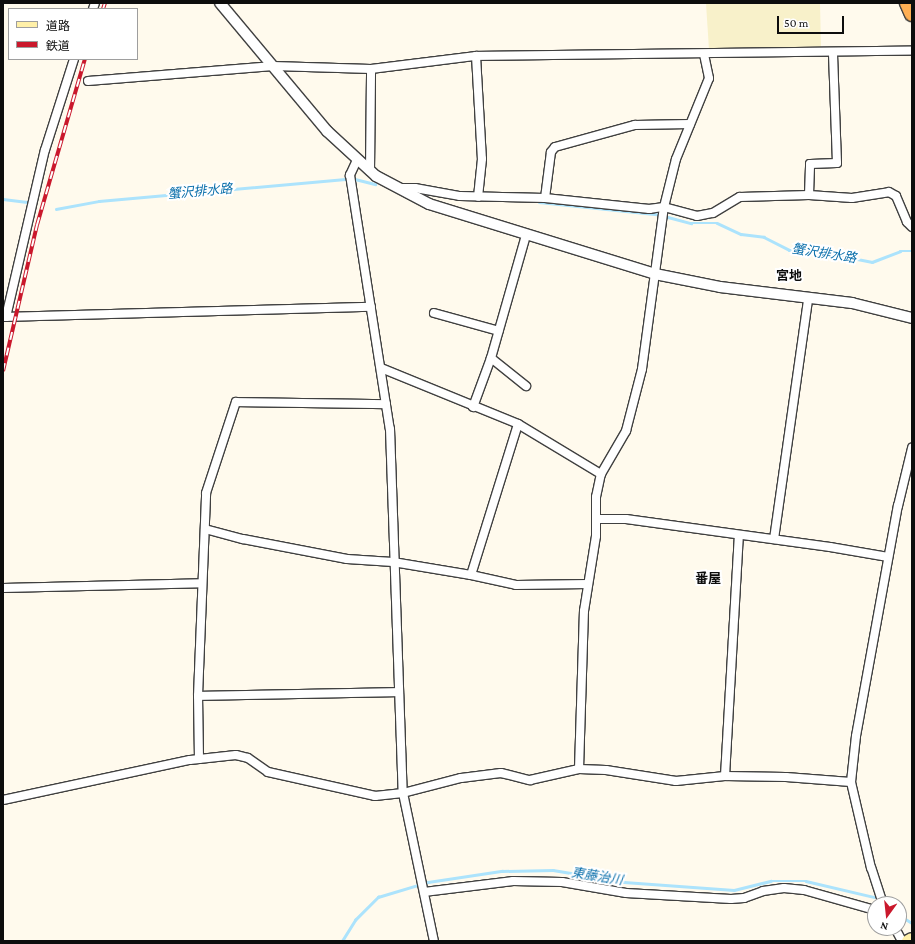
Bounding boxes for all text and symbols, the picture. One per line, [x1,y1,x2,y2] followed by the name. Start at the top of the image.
[8,8,138,60] legend
[779,8,846,34] scale bar
[784,16,808,30] text: 50 m
[46,19,70,33] text: 道路
[46,39,70,53] text: 鉄道
[167,181,233,203] water label: 蟹沢排水路
[791,241,857,267] water label: 蟹沢排水路
[776,268,802,284] district label: 宮地
[695,571,721,587] district label: 番屋
[570,865,624,889] water label: 東藤治川
[867,896,907,936] north arrow
[879,920,889,933] text: N

